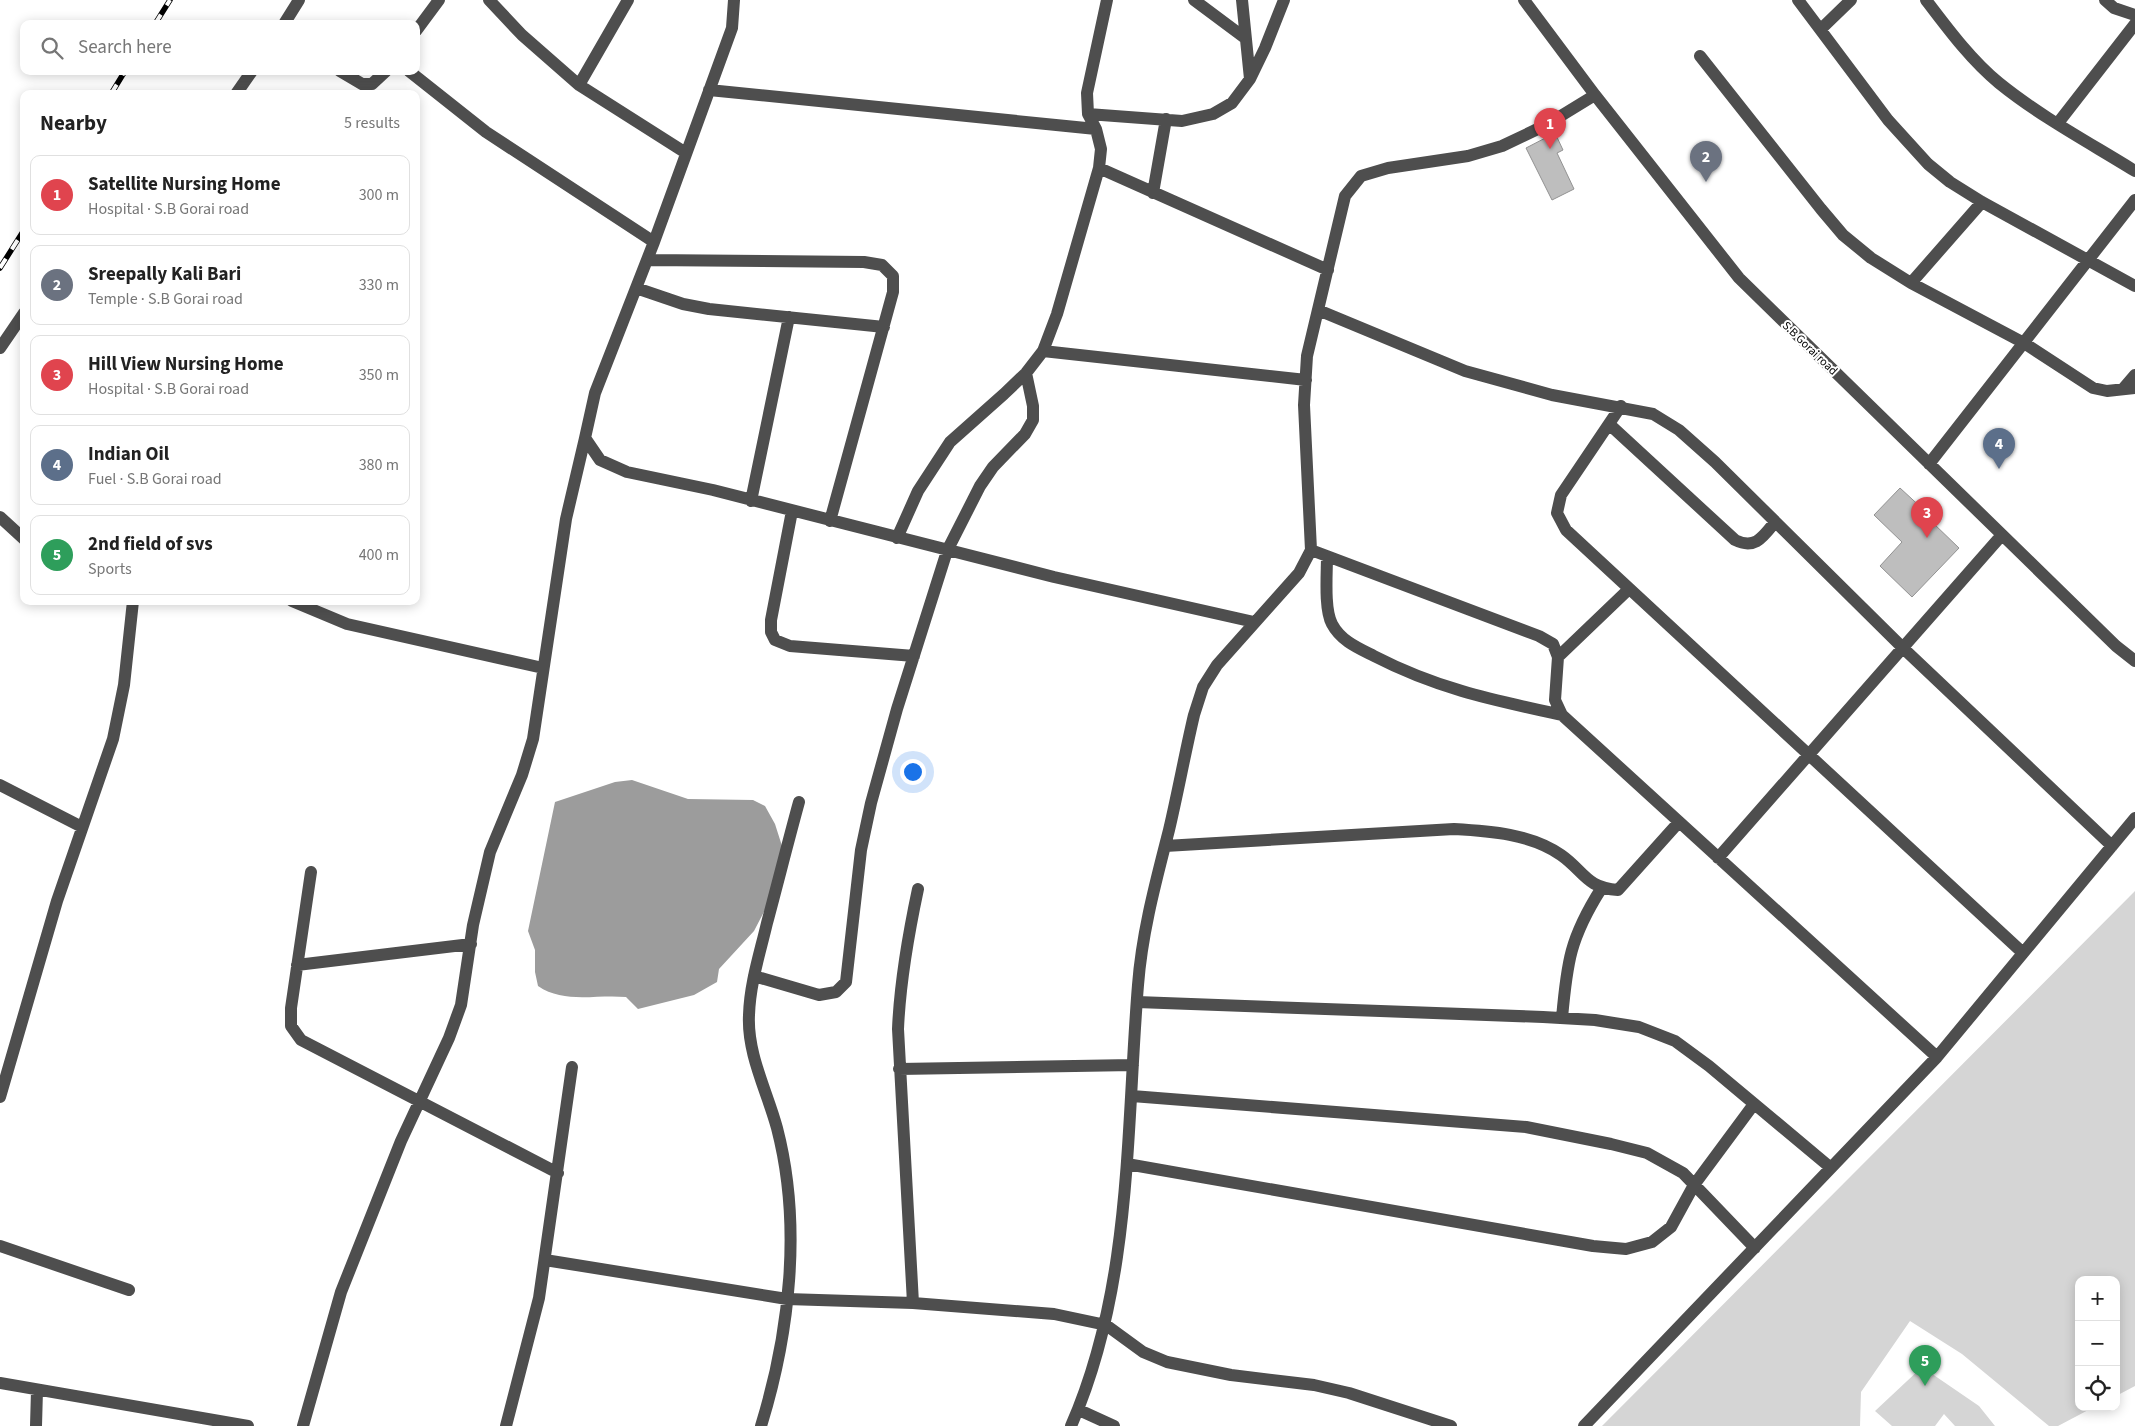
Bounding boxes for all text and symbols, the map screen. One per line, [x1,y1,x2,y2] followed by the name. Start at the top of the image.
[20,20,420,75] search box
[38,34,66,62] icon: search
[78,34,172,61] text: Search here
[40,108,107,138] text: Nearby
[1534,108,1566,149] pin: 1
[344,112,400,134] text: 5 results
[1690,141,1722,182] pin: 2
[88,171,280,198] text: Satellite Nursing Home
[53,184,61,206] text: 1
[359,184,399,206] text: 300 m
[88,198,249,220] text: Hospital · S.B Gorai road
[88,261,241,288] text: Sreepally Kali Bari
[53,274,61,296] text: 2
[359,274,399,296] text: 330 m
[88,288,243,310] text: Temple · S.B Gorai road
[1778,318,1841,379] street label: S.B Gorai road
[88,351,284,378] text: Hill View Nursing Home
[53,364,61,386] text: 3
[359,364,399,386] text: 350 m
[88,378,249,400] text: Hospital · S.B Gorai road
[1983,428,2015,469] pin: 4
[88,441,169,468] text: Indian Oil
[53,454,61,476] text: 4
[359,454,399,476] text: 380 m
[88,468,222,490] text: Fuel · S.B Gorai road
[1911,497,1943,538] pin: 3
[88,531,213,558] text: 2nd field of svs
[53,544,61,566] text: 5
[359,544,399,566] text: 400 m
[88,558,132,580] text: Sports
[900,759,926,785] your location
[2075,1276,2120,1411] map controls
[2075,1276,2120,1321] button: +
[2075,1321,2120,1366] button: −
[1909,1345,1941,1386] pin: 5
[2075,1366,2120,1411] button: locate

